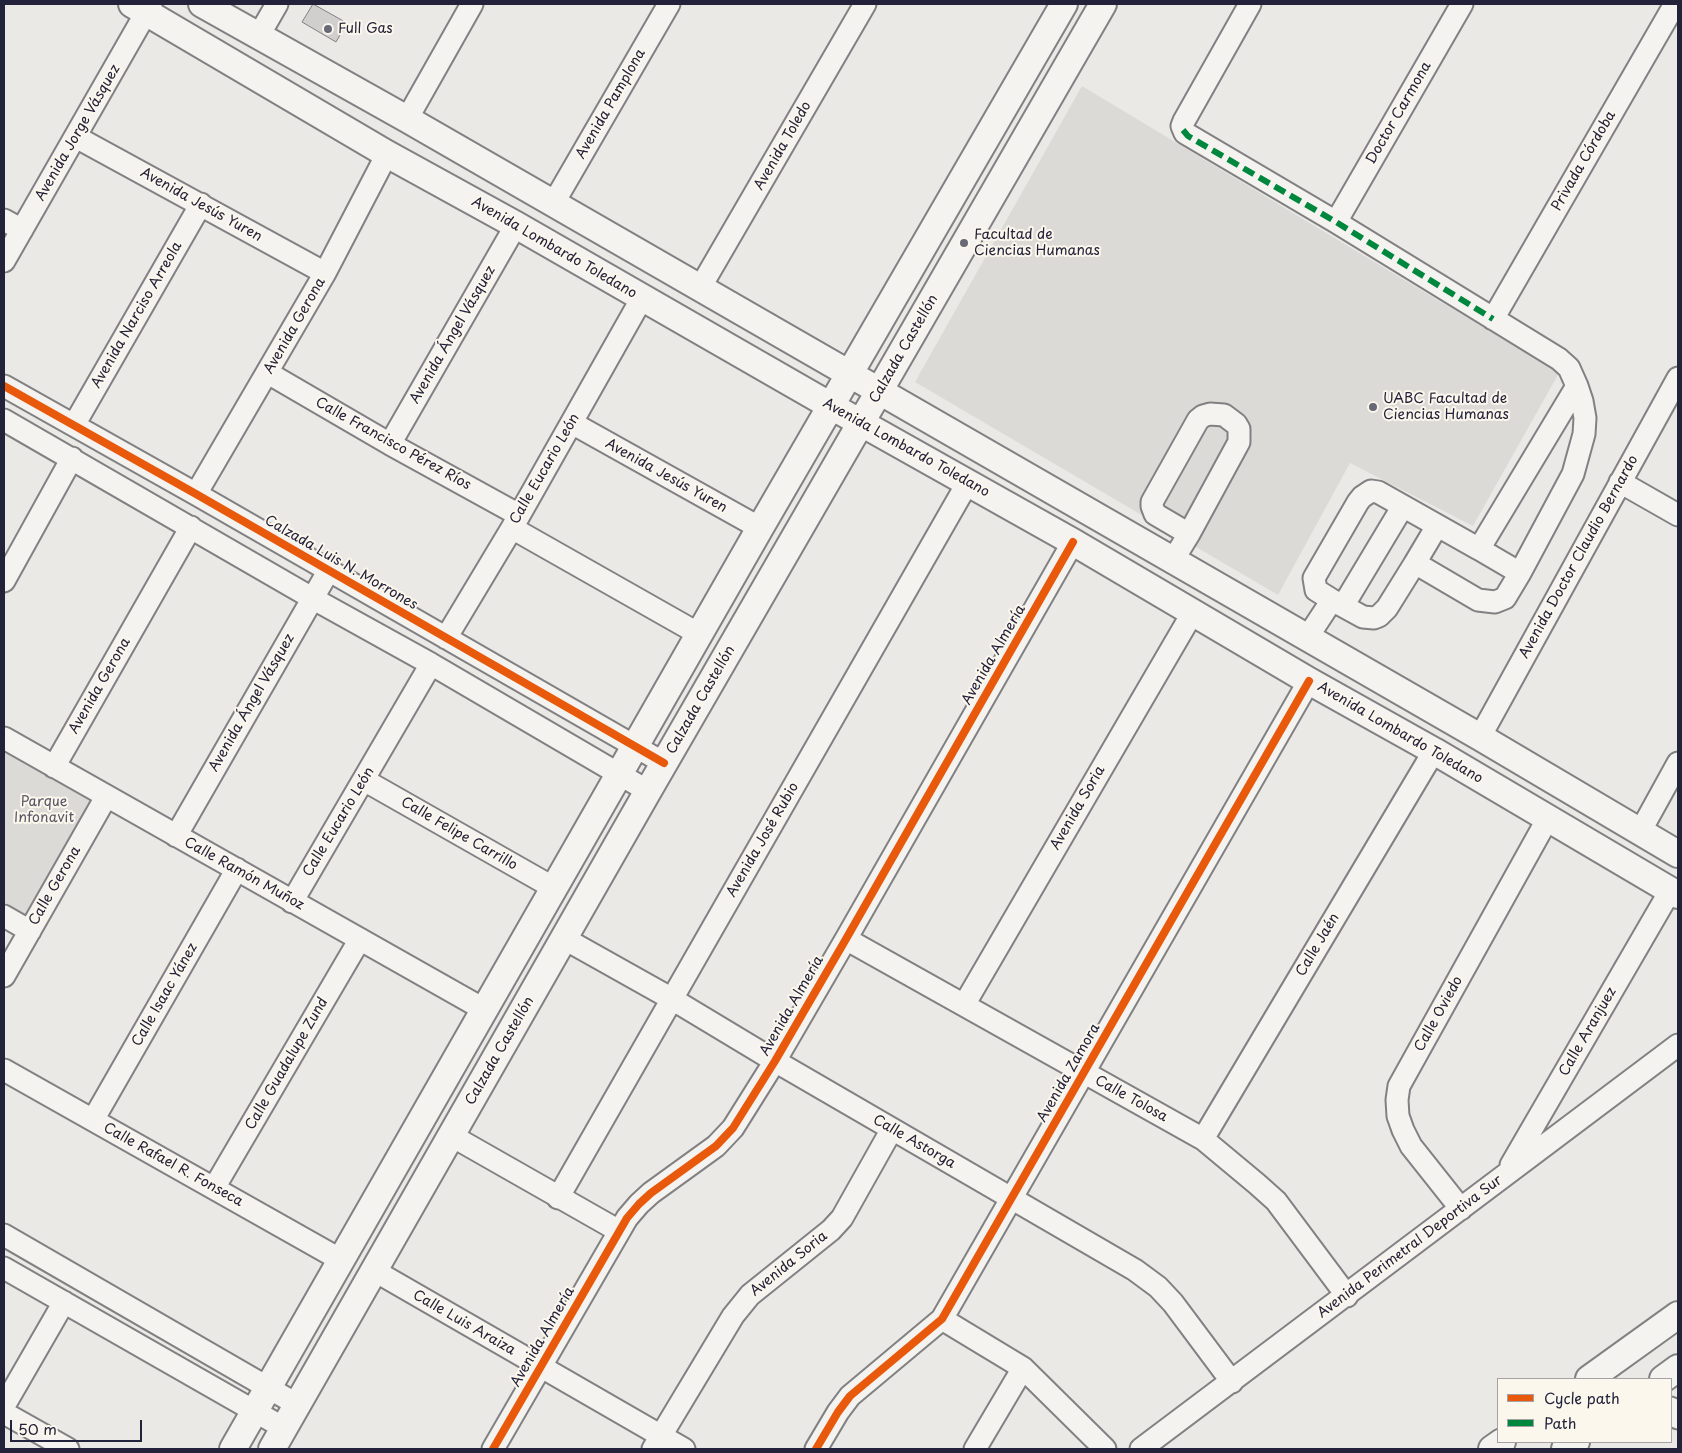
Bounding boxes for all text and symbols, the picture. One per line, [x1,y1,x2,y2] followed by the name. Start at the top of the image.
[338,21,393,37] place label: Full Gas
[322,23,334,35] marker: Full Gas
[573,46,649,162] street label: Avenida Pamplona
[1363,59,1435,167] street label: Doctor Carmona
[32,62,124,204] street label: Avenida Jorge Vásquez
[751,99,815,193] street label: Avenida Toledo
[1549,108,1619,214] street label: Privada Córdoba
[137,165,265,245] street label: Avenida Jesús Yuren
[468,194,640,302] street label: Avenida Lombardo Toledano
[974,227,1100,260] place label: Facultad de Ciencias Humanas
[958,237,970,249] marker: Facultad de Ciencias Humanas
[88,239,186,391] street label: Avenida Narciso Arreola
[407,263,499,407] street label: Avenida Ángel Vásquez
[261,275,329,377] street label: Avenida Gerona
[866,292,942,406] street label: Calzada Castellón
[1383,391,1509,424] place label: UABC Facultad de Ciencias Humanas
[312,394,474,494] street label: Calle Francisco Pérez Ríos
[820,395,992,501] street label: Avenida Lombardo Toledano
[1367,401,1379,413] marker: UABC Facultad de Ciencias Humanas
[507,411,583,527] street label: Calle Eucario León
[602,436,730,516] street label: Avenida Jesús Yuren
[1516,453,1642,661] street label: Avenida Doctor Claudio Bernardo
[261,512,421,614] street label: Calzada Luis N. Morrones
[959,602,1029,708] street label: Avenida Almería
[206,631,298,775] street label: Avenida Ángel Vásquez
[66,635,134,737] street label: Avenida Gerona
[663,643,739,757] street label: Calzada Castellón
[1314,679,1486,787] street label: Avenida Lombardo Toledano
[1047,763,1109,853] street label: Avenida Soria
[300,764,378,880] street label: Calle Eucario León
[723,780,803,900] street label: Avenida José Rubio
[14,794,74,826] park label: Parque Infonavit
[398,794,520,874] street label: Calle Felipe Carrillo
[181,834,307,914] street label: Calle Ramón Muñoz
[26,843,84,929] street label: Calle Gerona
[1293,910,1343,980] street label: Calle Jaén
[129,940,201,1050] street label: Calle Isaac Yánez
[757,953,827,1059] street label: Avenida Almería
[1411,973,1467,1055] street label: Calle Oviedo
[1556,985,1620,1079] street label: Calle Aranjuez
[462,994,538,1108] street label: Calzada Castellón
[242,995,332,1133] street label: Calle Guadalupe Zund
[1034,1021,1104,1125] street label: Avenida Zamora
[1092,1072,1170,1126] street label: Calle Tolosa
[870,1112,958,1172] street label: Calle Astorga
[100,1120,246,1210] street label: Calle Rafael R. Fonseca
[1314,1172,1506,1322] street label: Avenida Perimetral Deportiva Sur
[747,1228,831,1300] street label: Avenida Soria
[508,1284,578,1390] street label: Avenida Almería
[410,1287,518,1359] street label: Calle Luis Araiza
[1497,1378,1672,1443] legend
[1544,1386,1620,1409] text: Cycle path
[12,1410,145,1442] scale bar
[1544,1411,1576,1434] text: Path
[18,1417,57,1440] text: 50 m

